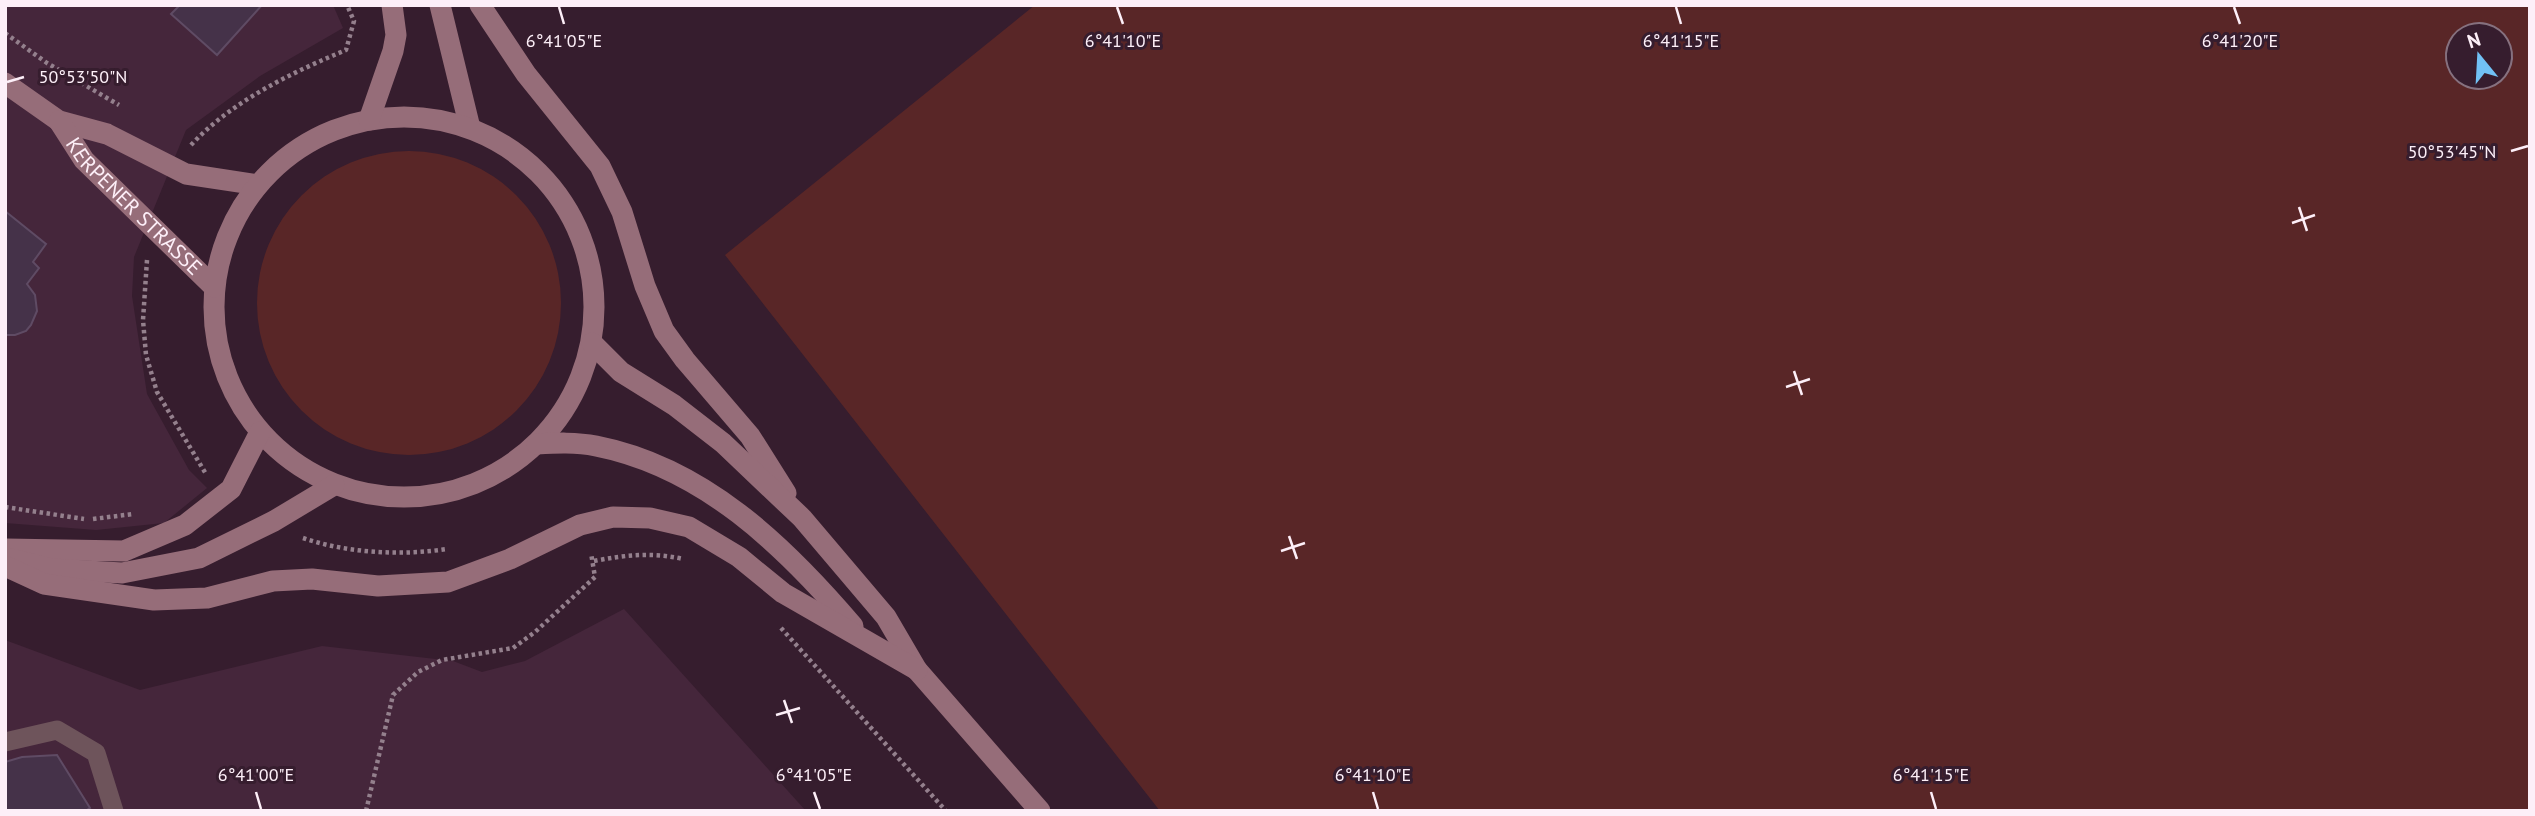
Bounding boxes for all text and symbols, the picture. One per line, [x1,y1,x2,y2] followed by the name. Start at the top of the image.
[2444,21,2514,91] north arrow
[2464,26,2483,53] text: N
[526,29,602,52] text: 6°41'05"E
[1085,29,1161,52] text: 6°41'10"E
[1643,29,1719,52] text: 6°41'15"E
[2202,29,2278,52] text: 6°41'20"E
[39,65,127,88] text: 50°53'50"N
[60,132,208,281] street label: KERPENER STRASSE
[2408,140,2496,163] text: 50°53'45"N
[218,763,294,786] text: 6°41'00"E
[776,763,852,786] text: 6°41'05"E
[1335,763,1411,786] text: 6°41'10"E
[1893,763,1969,786] text: 6°41'15"E

